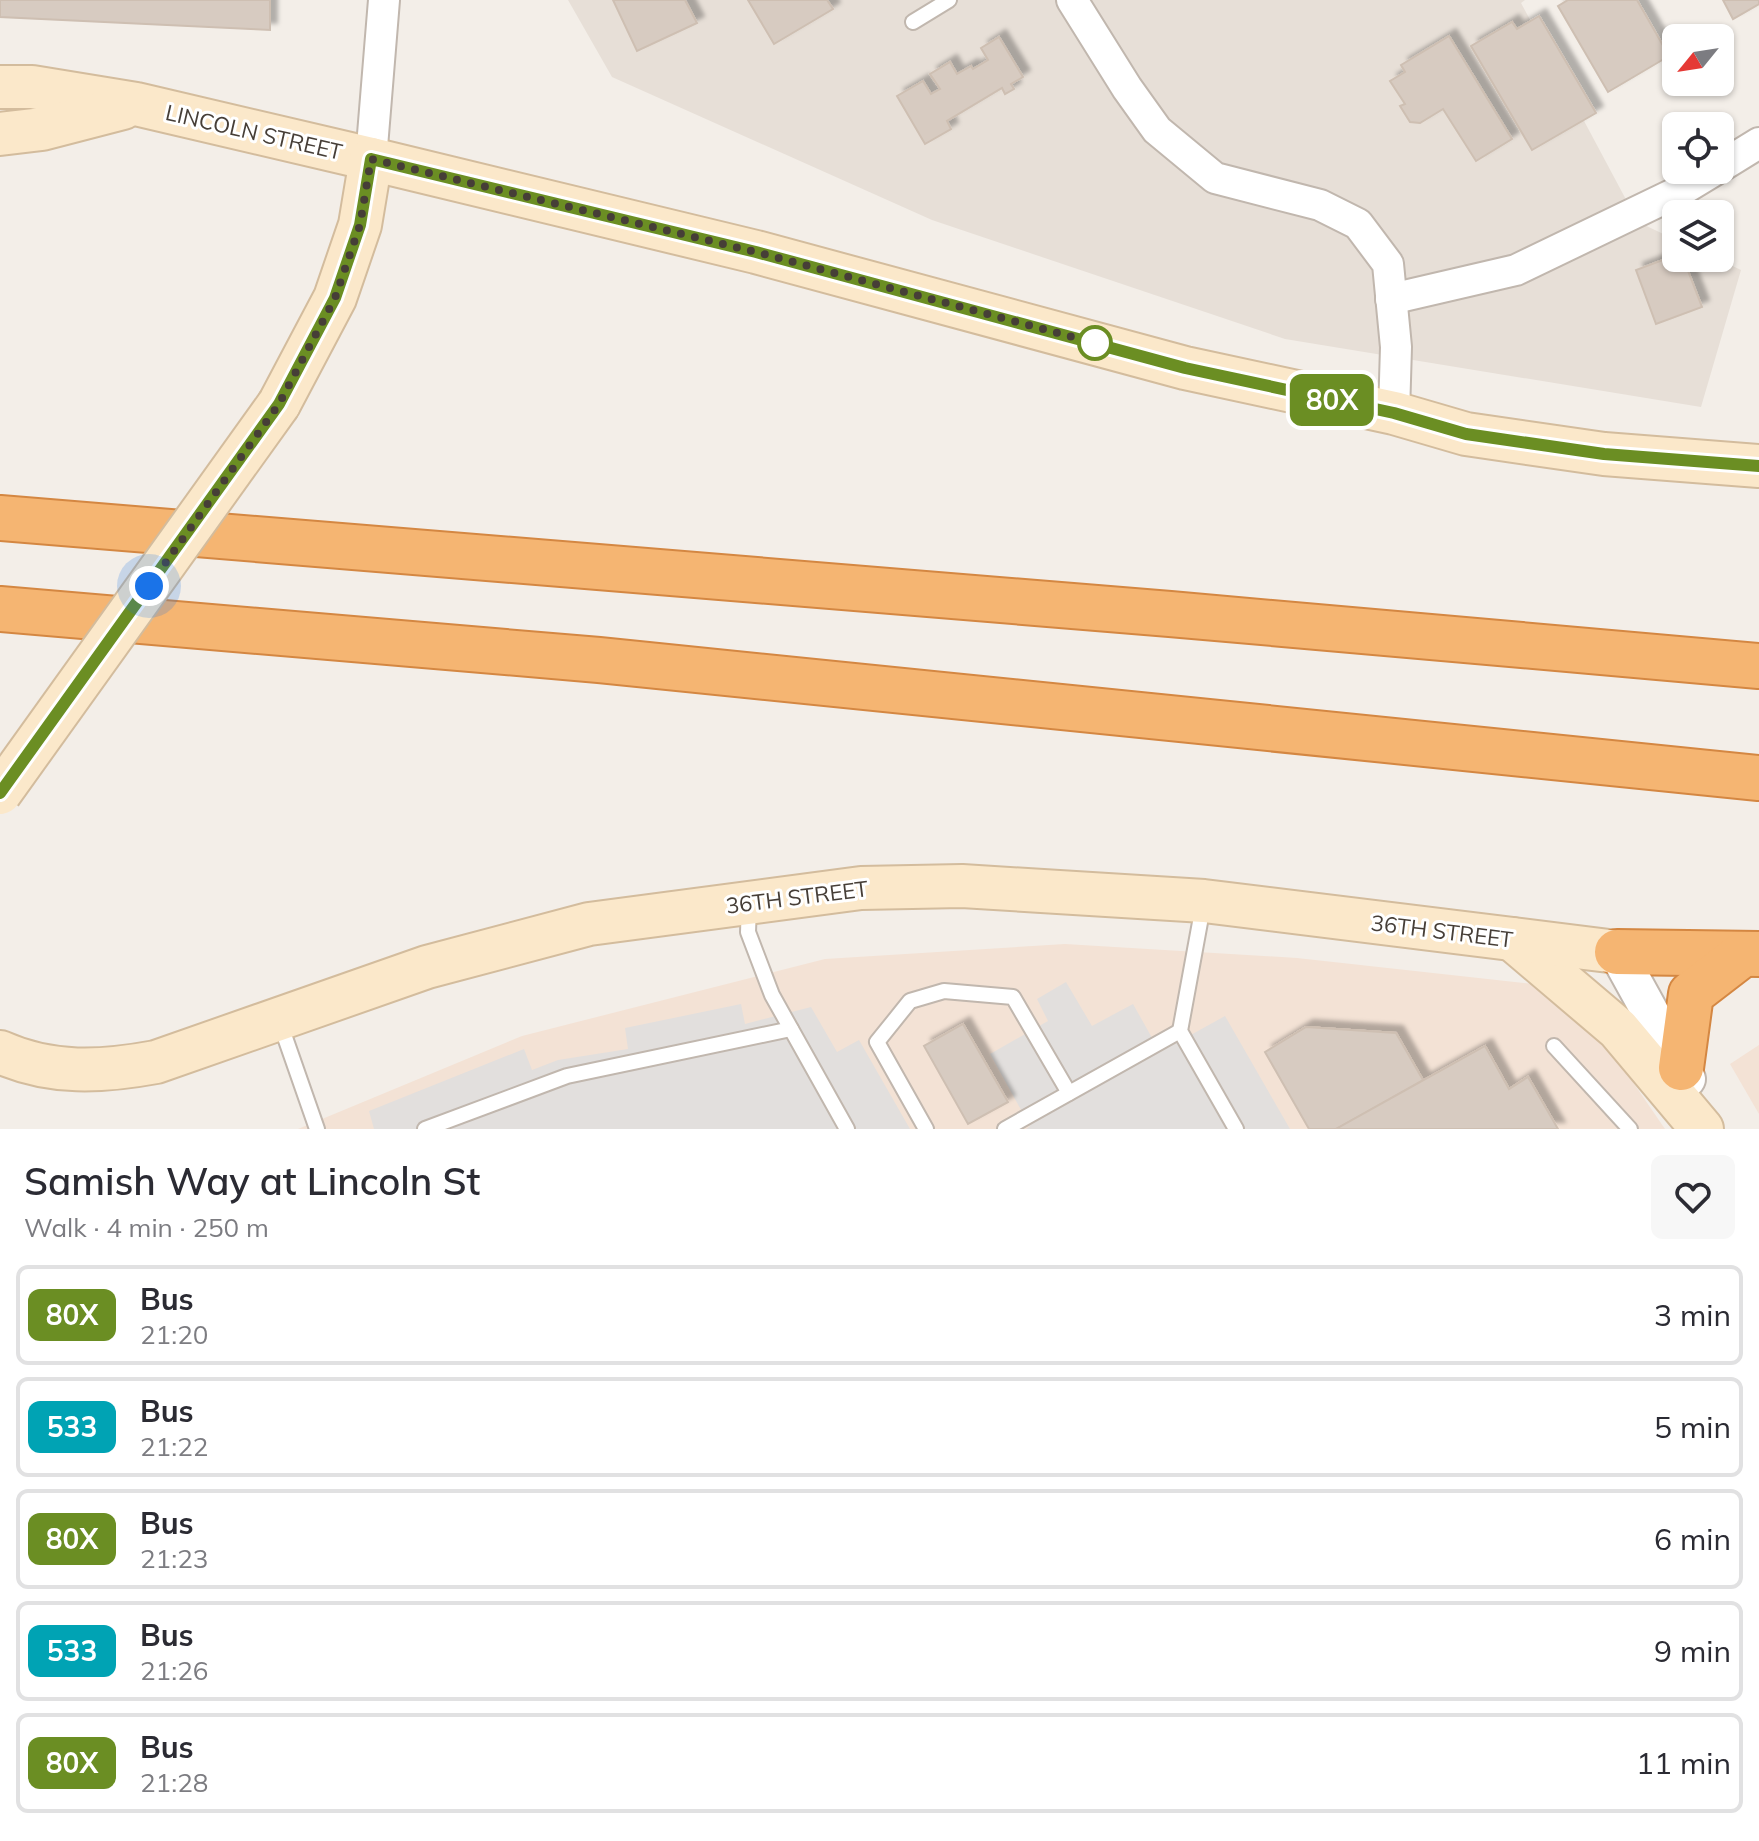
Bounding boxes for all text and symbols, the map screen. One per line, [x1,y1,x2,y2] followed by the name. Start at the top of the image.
[1662,24,1734,96] north arrow
[1662,24,1734,272] map controls
[163,98,345,166] street label: LINCOLN STREET
[1662,112,1734,184] button: locate
[1662,200,1734,272] button: layers
[1078,326,1112,360] unlabelled marker
[1286,374,1378,426] line badge: 80X
[1306,382,1358,417] text: 80X
[129,566,169,606] your location
[724,874,870,920] street label: 36TH STREET
[1369,908,1515,954] street label: 36TH STREET
[1651,1155,1735,1239] button: heart
[24,1157,480,1205] text: Samish Way at Lincoln St
[24,1211,269,1244] text: Walk · 4 min · 250 m
[140,1280,194,1318] text: Bus
[1654,1296,1731,1334] text: 3 min
[46,1297,98,1332] text: 80X
[140,1318,208,1351] text: 21:20
[140,1392,194,1430] text: Bus
[1654,1408,1731,1446] text: 5 min
[47,1409,97,1444] text: 533
[140,1430,208,1463] text: 21:22
[140,1504,194,1542] text: Bus
[1654,1520,1731,1558] text: 6 min
[46,1521,98,1556] text: 80X
[140,1542,208,1575] text: 21:23
[140,1616,194,1654] text: Bus
[1654,1632,1731,1670] text: 9 min
[47,1633,97,1668] text: 533
[140,1654,208,1687] text: 21:26
[140,1728,194,1766] text: Bus
[1636,1744,1731,1782] text: 11 min
[46,1745,98,1780] text: 80X
[140,1766,208,1799] text: 21:28

